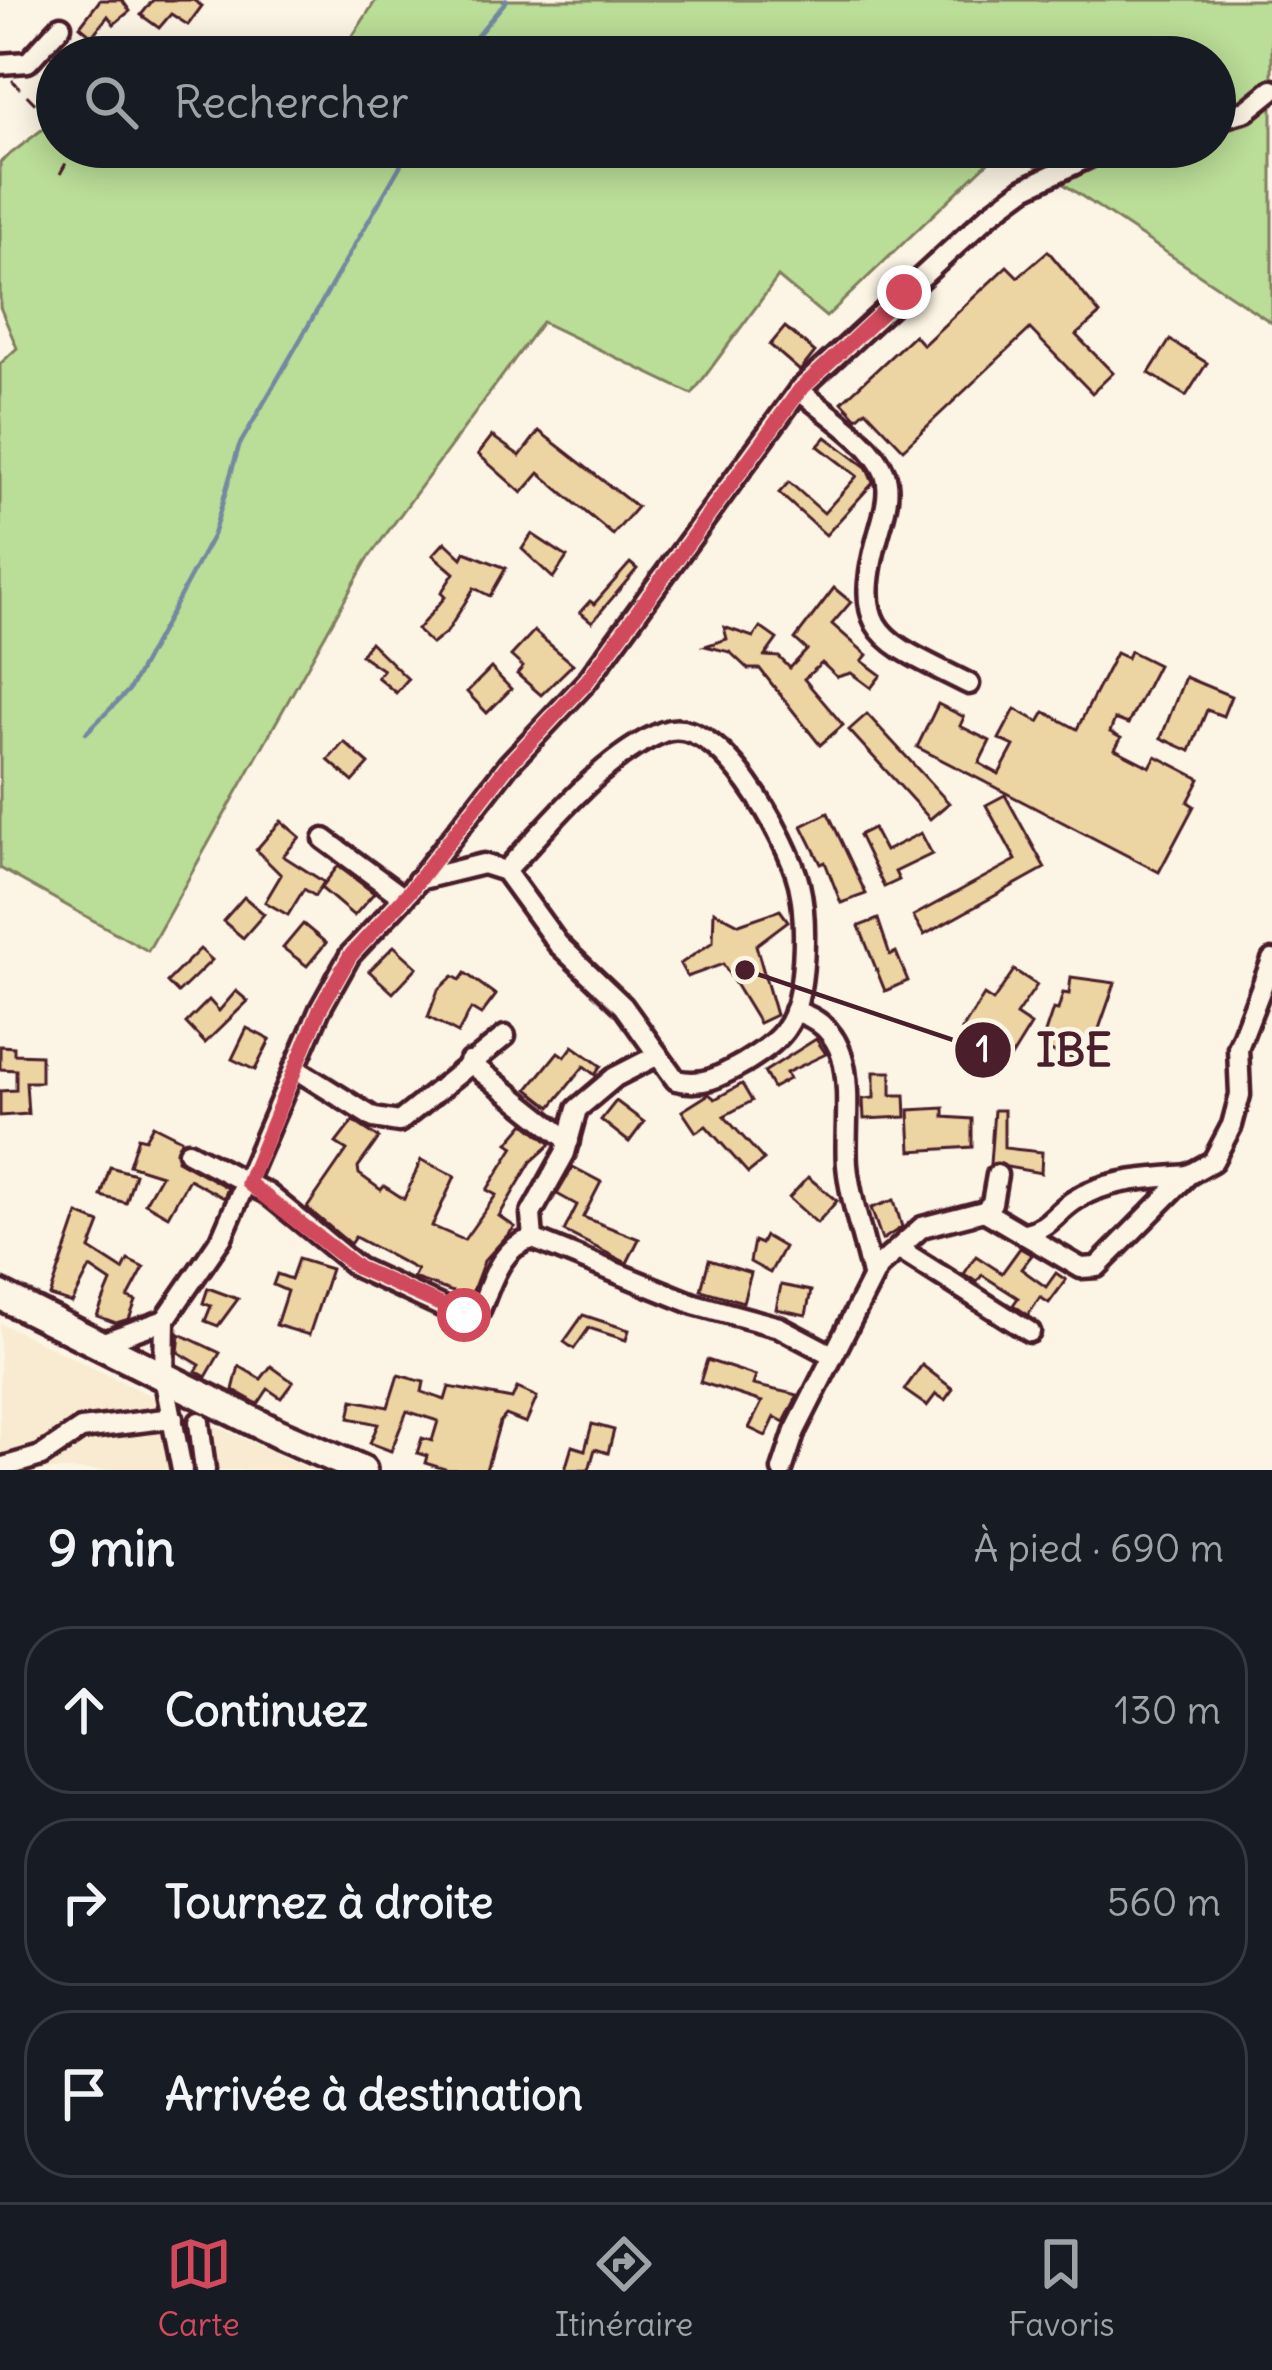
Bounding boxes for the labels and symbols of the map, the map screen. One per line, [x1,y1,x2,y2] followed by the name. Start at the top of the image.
[877,265,931,319] route end
[953,1009,1136,1090] callout: IBE
[1036,1022,1112,1078] text: IBE
[976,1027,990,1072] text: 1
[437,1288,491,1342] route start

